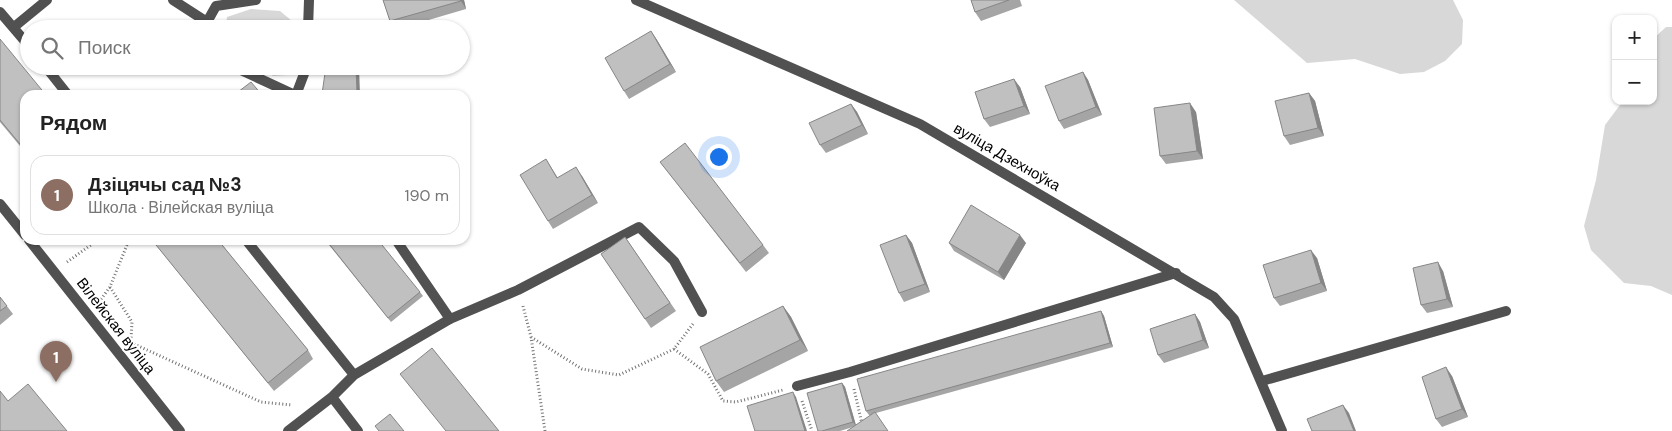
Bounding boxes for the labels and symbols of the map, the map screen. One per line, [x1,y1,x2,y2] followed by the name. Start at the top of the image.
[950,118,1065,196] street label: вуліца Дзехноўка
[706,144,732,170] your location
[72,274,160,379] street label: Вілейская вуліца
[40,341,72,382] pin: 1

